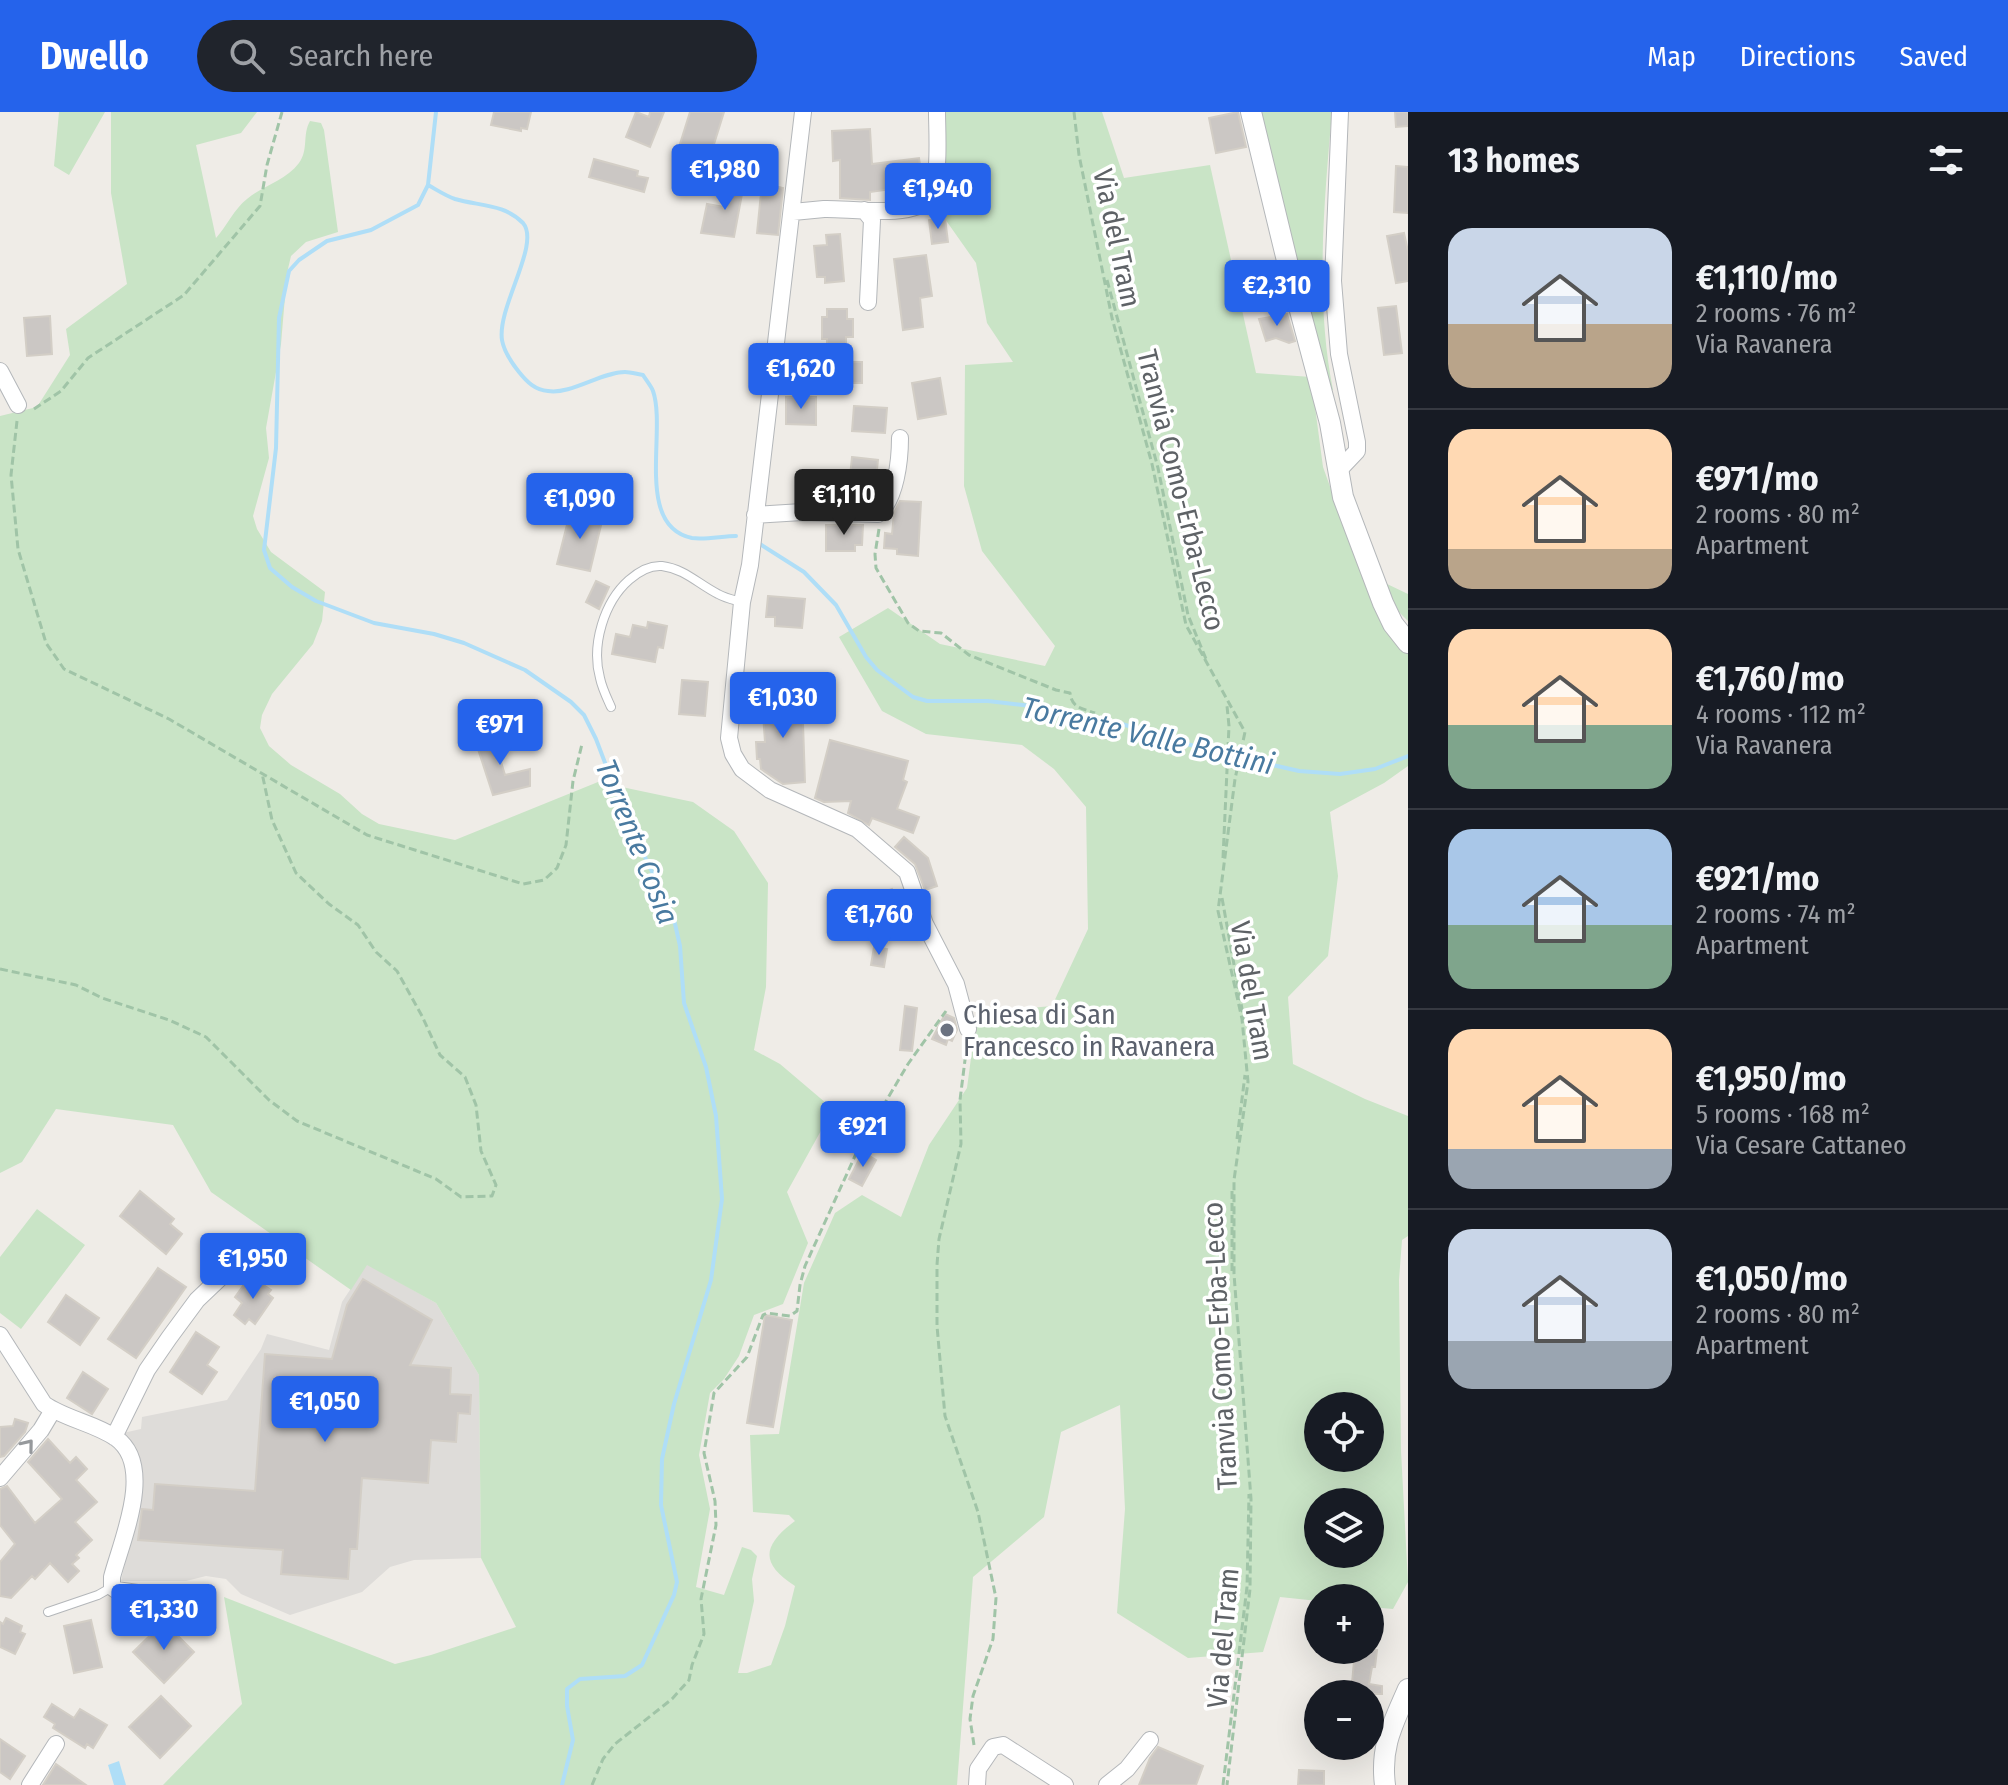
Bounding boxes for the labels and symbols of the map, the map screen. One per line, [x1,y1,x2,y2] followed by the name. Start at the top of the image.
[660,144,790,212] pin: €1,980
[873,163,1003,231] pin: €1,940
[1086,166,1148,310] street label: Via del Tram
[1212,260,1342,328] pin: €2,310
[736,343,866,411] pin: €1,620
[1130,346,1232,634] street label: Tranvia Como-Erba-Lecco
[779,469,909,537] pin: €1,110
[515,473,645,541] pin: €1,090
[718,672,848,740] pin: €1,030
[1019,690,1278,783] water label: Torrente Valle Bottini
[453,699,547,767] pin: €971
[588,755,686,929] water label: Torrente Cosia
[814,889,944,957] pin: €1,760
[1224,919,1280,1063] street label: Via del Tram
[963,998,1215,1063] place label: Chiesa di San Francesco in Ravanera
[938,1021,956,1039] marker: Chiesa di San Francesco in Ravanera
[816,1101,910,1169] pin: €921
[1196,1201,1244,1491] street label: Tranvia Como-Erba-Lecco
[188,1233,318,1301] pin: €1,950
[260,1376,390,1444] pin: €1,050
[18,1440,33,1454] one-way arrow
[1200,1566,1246,1710] street label: Via del Tram
[99,1584,229,1652] pin: €1,330

